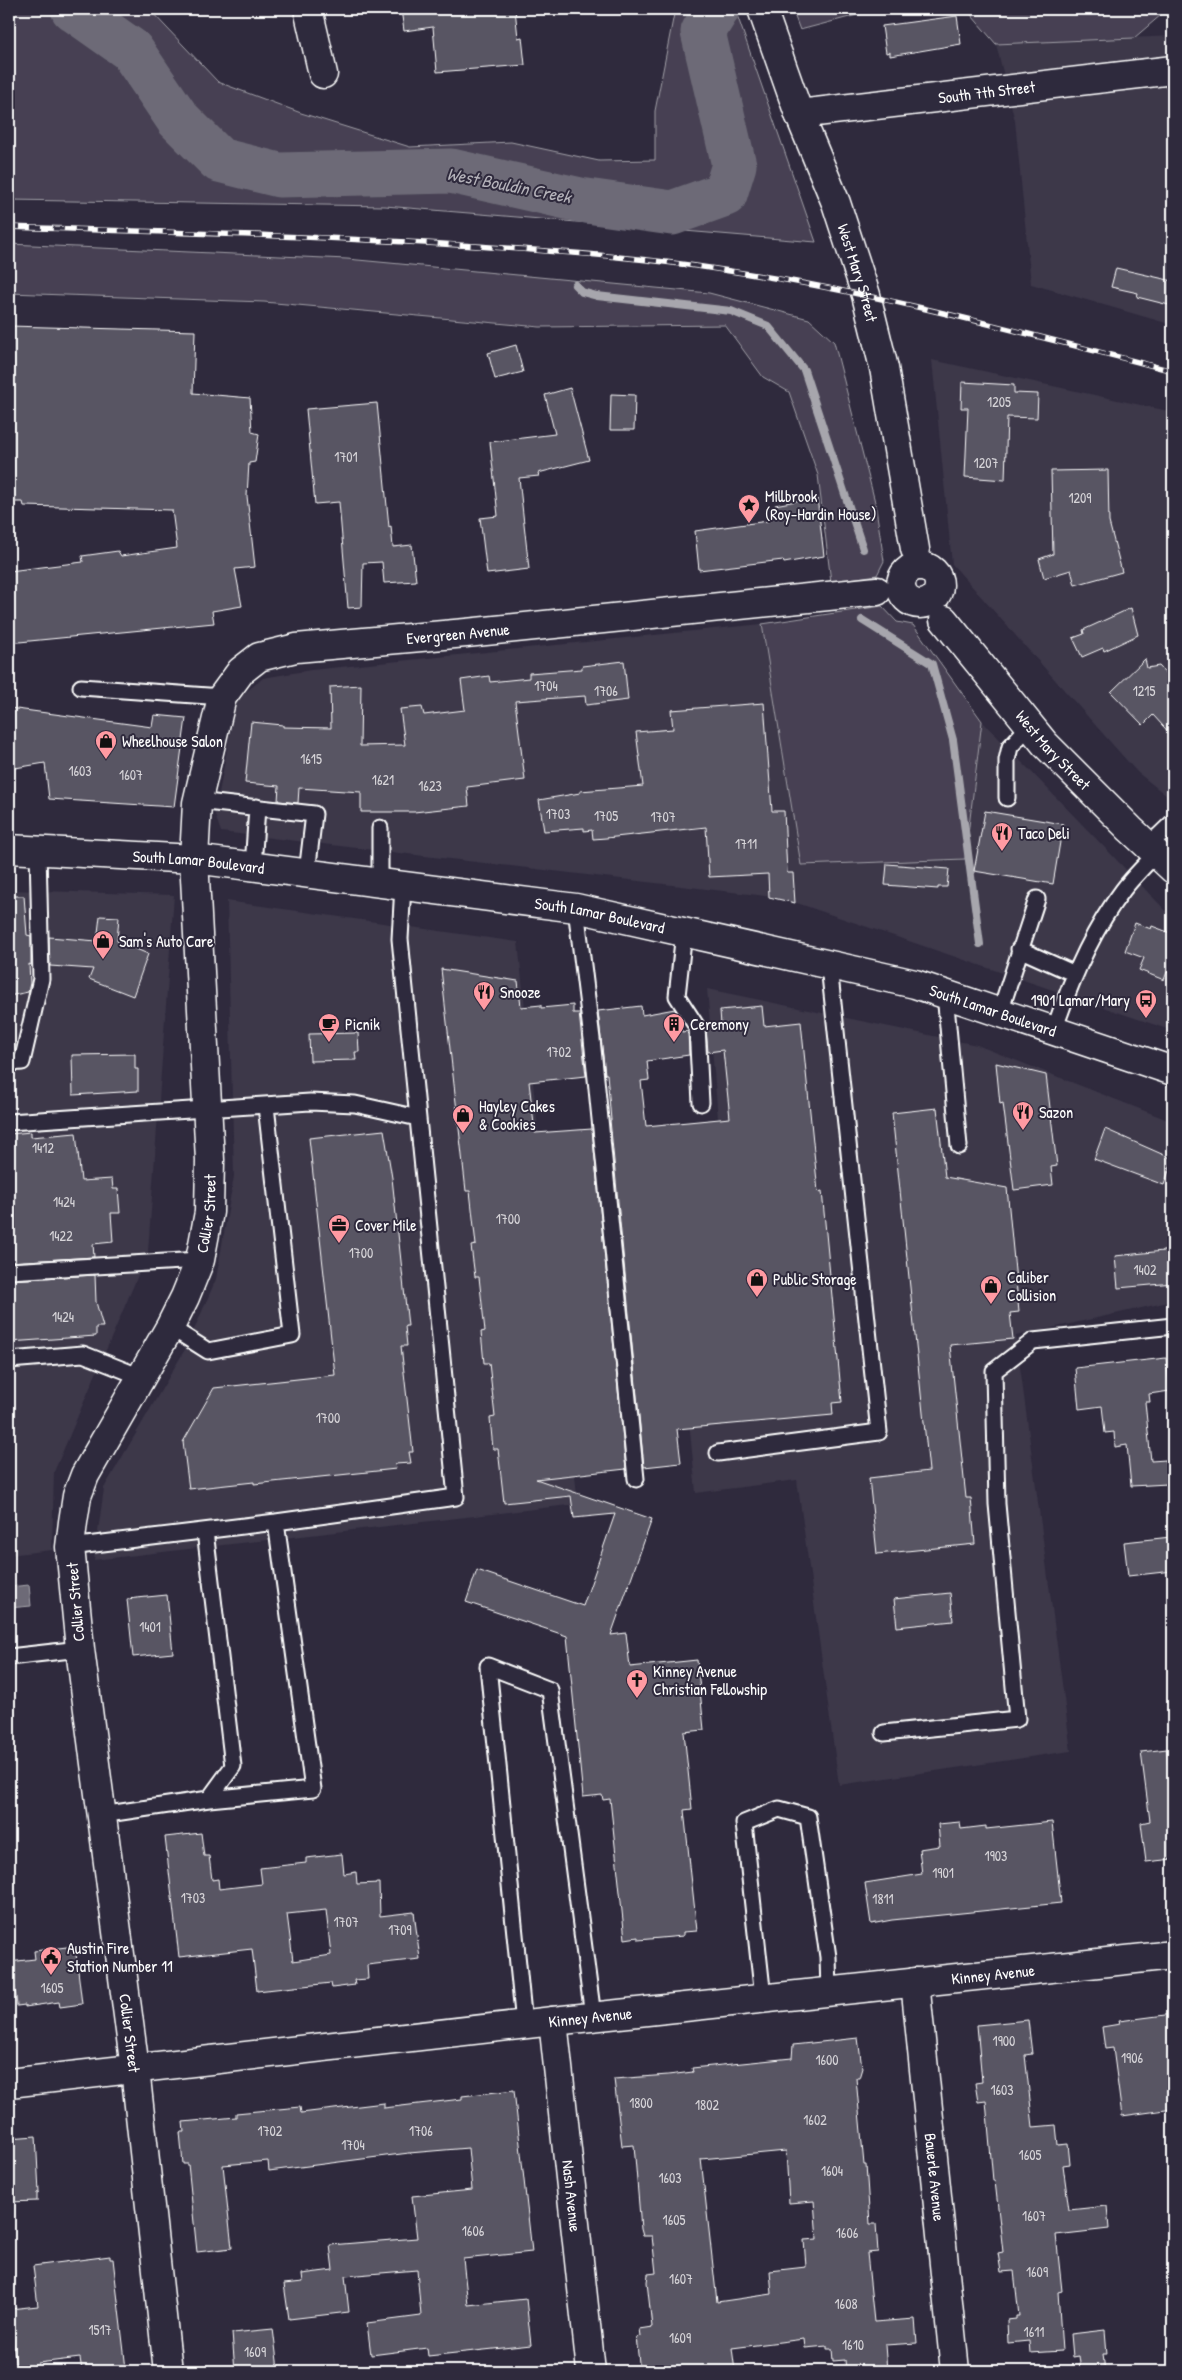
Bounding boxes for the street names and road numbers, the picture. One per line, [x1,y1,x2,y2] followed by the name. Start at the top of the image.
[937,75,1037,109] street label: South 7th Street
[833,221,883,325] street label: West Mary Street
[405,618,511,649] street label: Evergreen Avenue
[1011,706,1096,795] street label: West Mary Street
[132,845,266,879] street label: South Lamar Boulevard
[533,892,667,939] street label: South Lamar Boulevard
[927,979,1059,1042] street label: South Lamar Boulevard
[191,1173,221,1255] street label: Collier Street
[61,1561,89,1642] street label: Collier Street
[950,1959,1036,1990] street label: Kinney Avenue
[114,1992,146,2074] street label: Collier Street
[547,2002,634,2032] street label: Kinney Avenue
[920,2132,951,2223] street label: Bauerle Avenue
[557,2159,587,2234] street label: Nash Avenue

